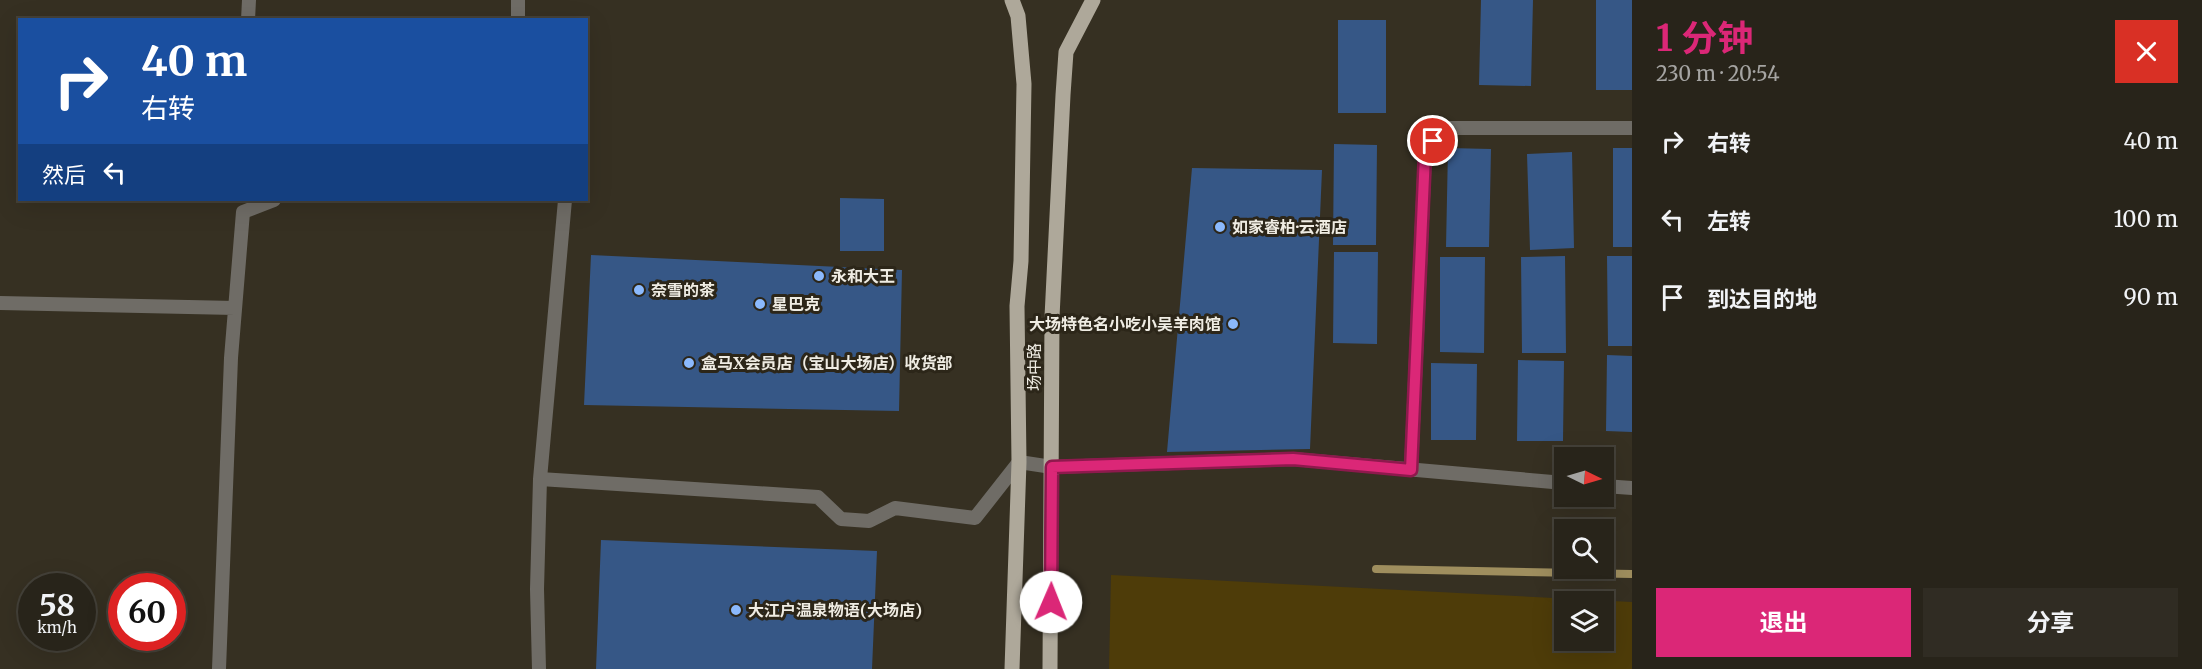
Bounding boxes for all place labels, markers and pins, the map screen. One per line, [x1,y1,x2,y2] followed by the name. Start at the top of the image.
[1407,115,1458,166] pin
[1232,217,1347,237] place label: 如家睿柏·云酒店
[1213,220,1227,234] marker: 如家睿柏·云酒店
[831,266,895,286] place label: 永和大王
[812,269,826,283] marker: 永和大王
[651,280,715,300] place label: 奈雪的茶
[632,283,646,297] marker: 奈雪的茶
[772,294,820,314] place label: 星巴克
[753,297,767,311] marker: 星巴克
[1029,314,1221,334] place label: 大场特色名小吃小吴羊肉馆
[1226,317,1240,331] marker: 大场特色名小吃小吴羊肉馆
[701,353,953,373] place label: 盒马X会员店（宝山大场店）收货部
[682,356,696,370] marker: 盒马X会员店（宝山大场店）收货部
[748,600,922,620] place label: 大江户温泉物语(大场店)
[729,603,743,617] marker: 大江户温泉物语(大场店)

